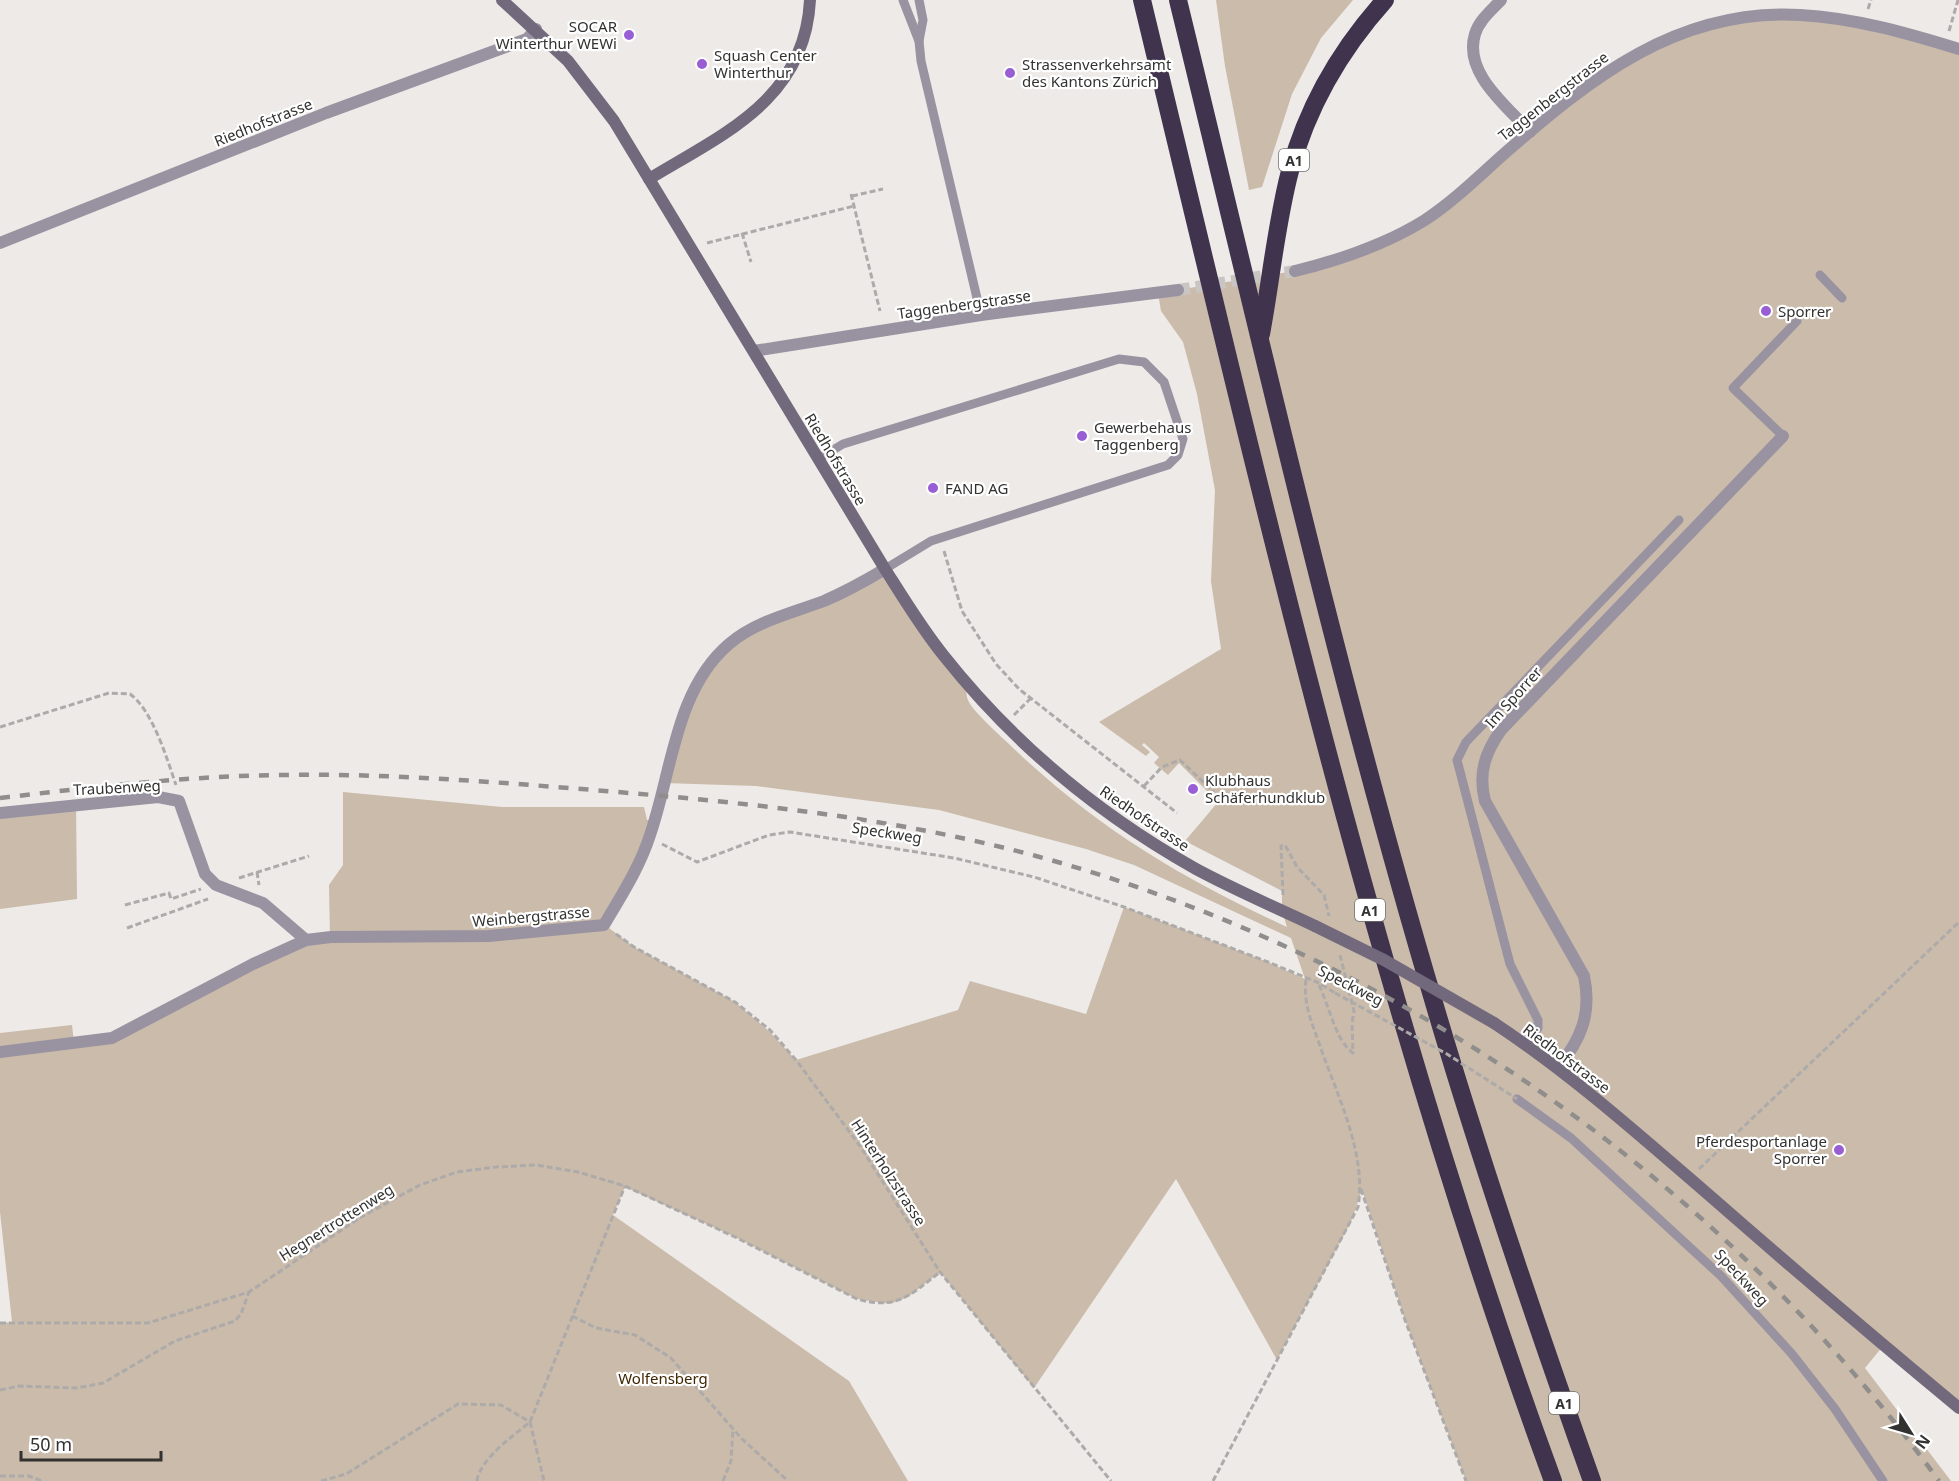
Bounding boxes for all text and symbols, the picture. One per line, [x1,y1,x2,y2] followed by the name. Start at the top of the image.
[496,16,618,53] place label: SOCAR Winterthur WEWi
[622,28,636,42] marker: SOCAR Winterthur WEWi
[714,45,817,82] place label: Squash Center Winterthur
[1494,47,1612,145] street label: Taggenbergstrasse
[1022,54,1172,91] place label: Strassenverkehrsamt des Kantons Zürich
[695,57,709,71] marker: Squash Center Winterthur
[1003,66,1017,80] marker: Strassenverkehrsamt des Kantons Zürich
[211,93,315,151] street label: Riedhofstrasse
[1279,149,1309,171] road number: A1
[896,285,1032,323] street label: Taggenbergstrasse
[1778,301,1831,321] place label: Sporrer
[1759,304,1773,318] marker: Sporrer
[801,409,871,509] street label: Riedhofstrasse
[1094,417,1191,454] place label: Gewerbehaus Taggenberg
[1075,429,1089,443] marker: Gewerbehaus Taggenberg
[945,478,1009,498] place label: FAND AG
[926,481,940,495] marker: FAND AG
[1480,662,1546,732] street label: Im Sporrer
[1205,770,1325,807] place label: Klubhaus Schäferhundklub
[73,775,161,799] street label: Traubenweg
[1096,781,1194,855] street label: Riedhofstrasse
[1186,782,1200,796] marker: Klubhaus Schäferhundklub
[851,817,923,847] street label: Speckweg
[1355,899,1385,921] road number: A1
[471,901,591,931] street label: Weinbergstrasse
[1315,960,1387,1010] street label: Speckweg
[1519,1019,1615,1097] street label: Riedhofstrasse
[847,1115,931,1229] street label: Hinterholzstrasse
[1696,1131,1827,1168] place label: Pferdesportanlage Sporrer
[1832,1143,1846,1157] marker: Pferdesportanlage Sporrer
[275,1179,397,1265] street label: Hegnertrottenweg
[1711,1244,1773,1310] street label: Speckweg
[618,1368,708,1388] park label: Wolfensberg
[1549,1392,1579,1414] road number: A1
[1881,1403,1941,1463] north arrow
[21,1424,160,1462] scale bar
[1910,1430,1936,1454] text: N
[30,1432,72,1456] text: 50 m

